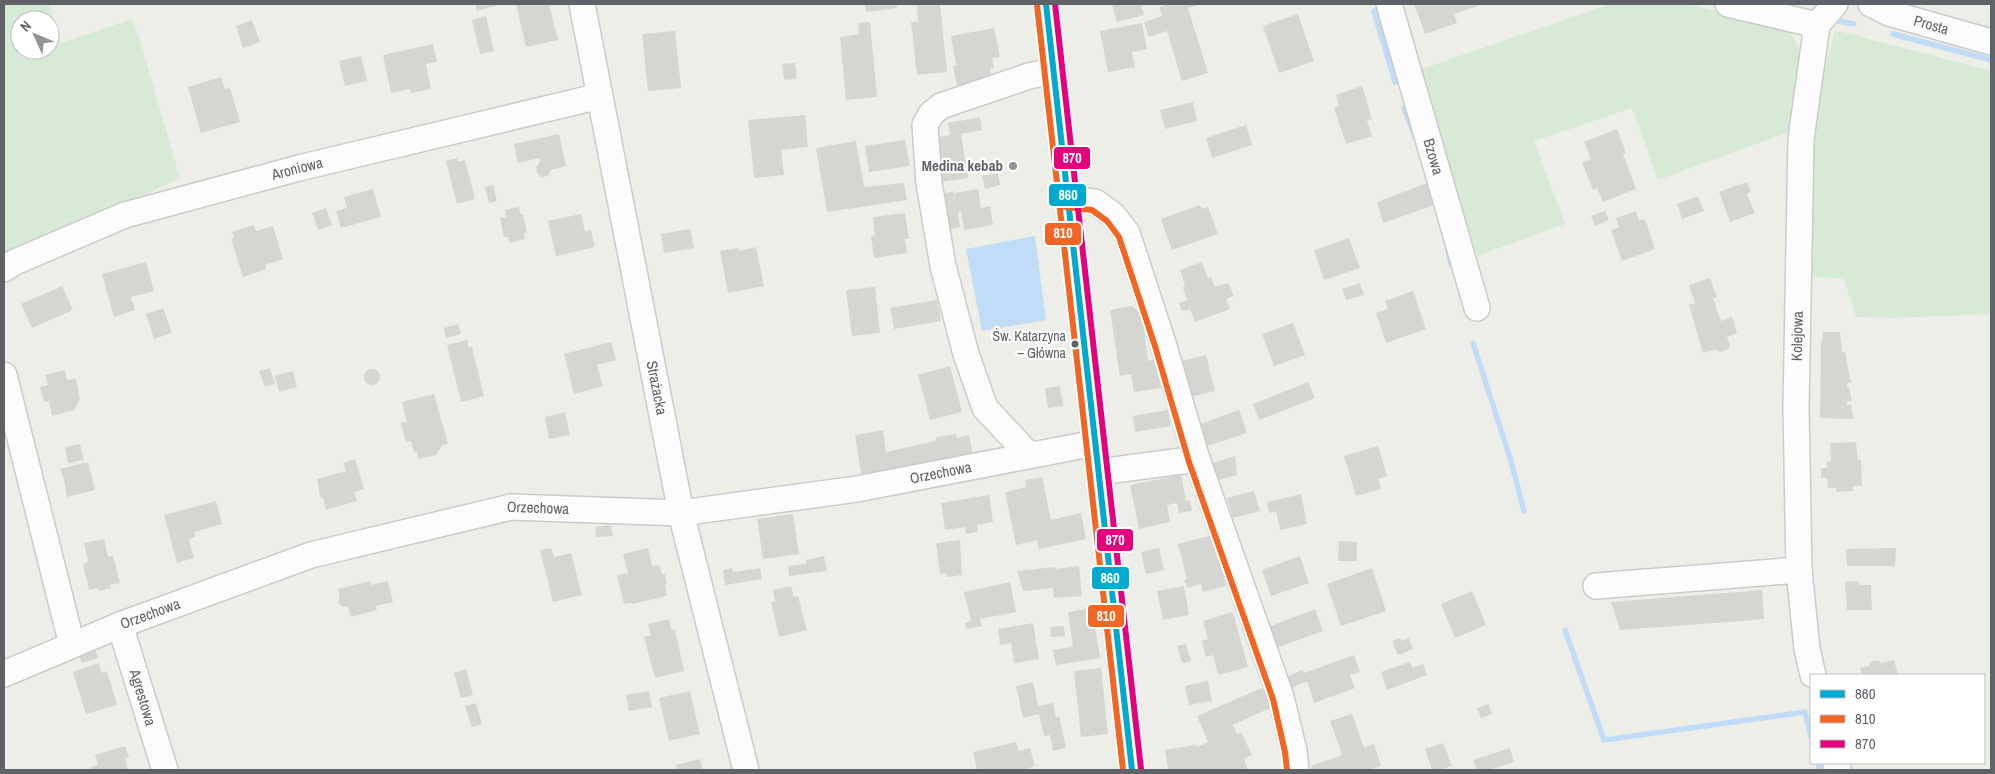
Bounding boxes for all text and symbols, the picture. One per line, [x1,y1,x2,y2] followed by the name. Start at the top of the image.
[10,10,60,60] north arrow
[1911,10,1951,40] street label: Prosta
[16,17,35,35] text: N
[1418,136,1449,177] street label: Bzowa
[1053,146,1091,170] line badge: 870
[1062,149,1082,167] text: 870
[268,152,325,185] street label: Aroniowa
[922,155,1003,176] place label: Medina kebab
[1007,160,1019,172] marker: Medina kebab
[1048,183,1087,207] line badge: 860
[1058,186,1078,204] text: 860
[1044,222,1082,246] line badge: 810
[1053,224,1073,242] text: 810
[1786,311,1808,361] street label: Kolejowa
[993,327,1067,362] place label: Św. Katarzyna – Główna
[1070,339,1080,349] marker: Św. Katarzyna – Główna
[642,359,673,417] street label: Strażacka
[908,456,973,489] street label: Orzechowa
[506,496,570,519] street label: Orzechowa
[1096,528,1134,552] line badge: 870
[1105,531,1125,549] text: 870
[1091,566,1130,590] line badge: 860
[1100,569,1120,587] text: 860
[117,593,183,634] street label: Orzechowa
[1087,604,1125,628] line badge: 810
[1096,607,1116,625] text: 810
[124,666,162,728] street label: Agrestowa
[1810,674,1985,764] legend
[1855,683,1876,704] text: 860
[1855,708,1876,729] text: 810
[1855,733,1876,754] text: 870

